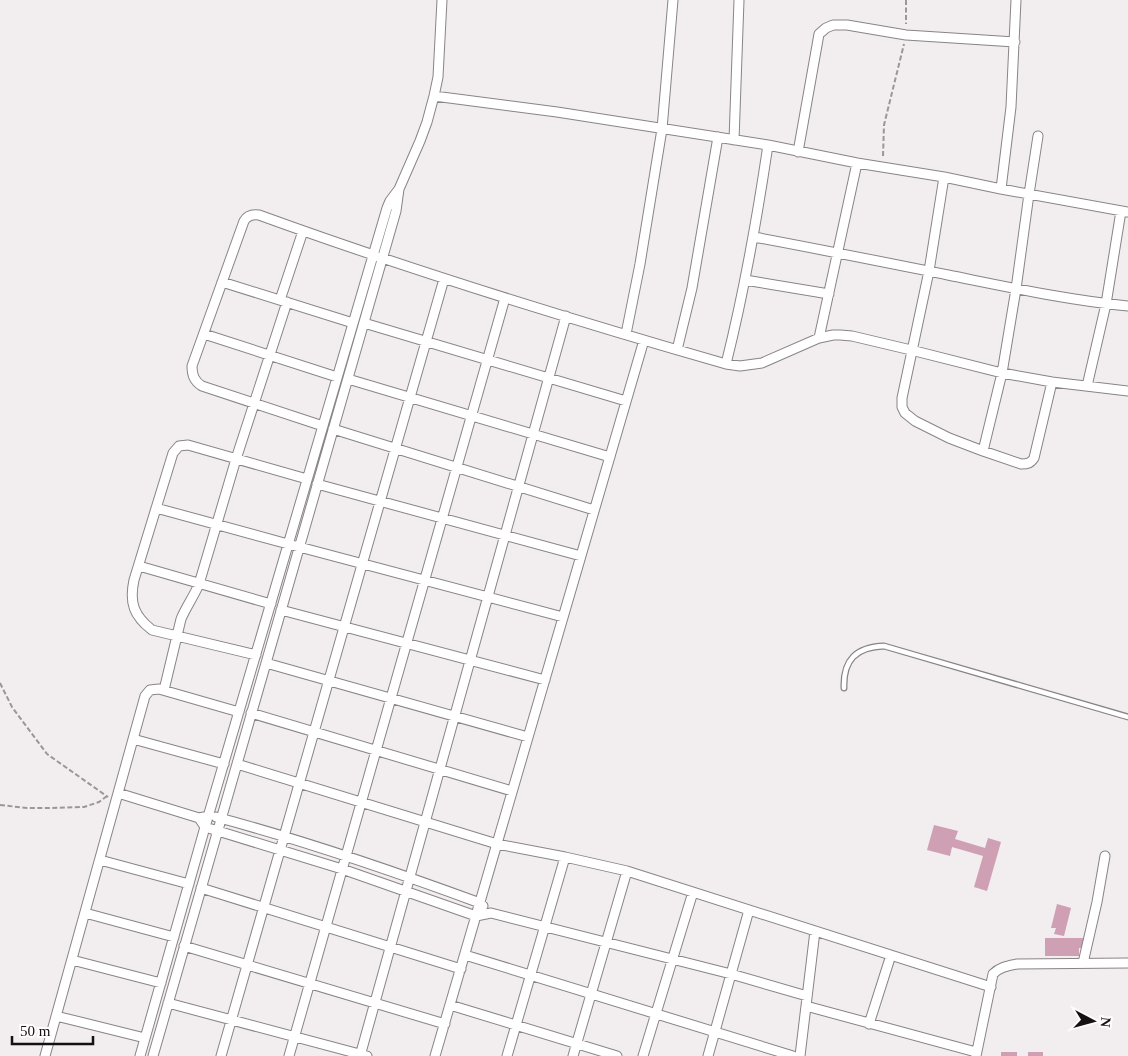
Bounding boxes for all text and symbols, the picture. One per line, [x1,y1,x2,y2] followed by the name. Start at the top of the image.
[1068,996,1118,1046] north arrow
[12,1014,94,1046] scale bar
[1097,1016,1113,1028] text: N
[20,1023,51,1039] text: 50 m

